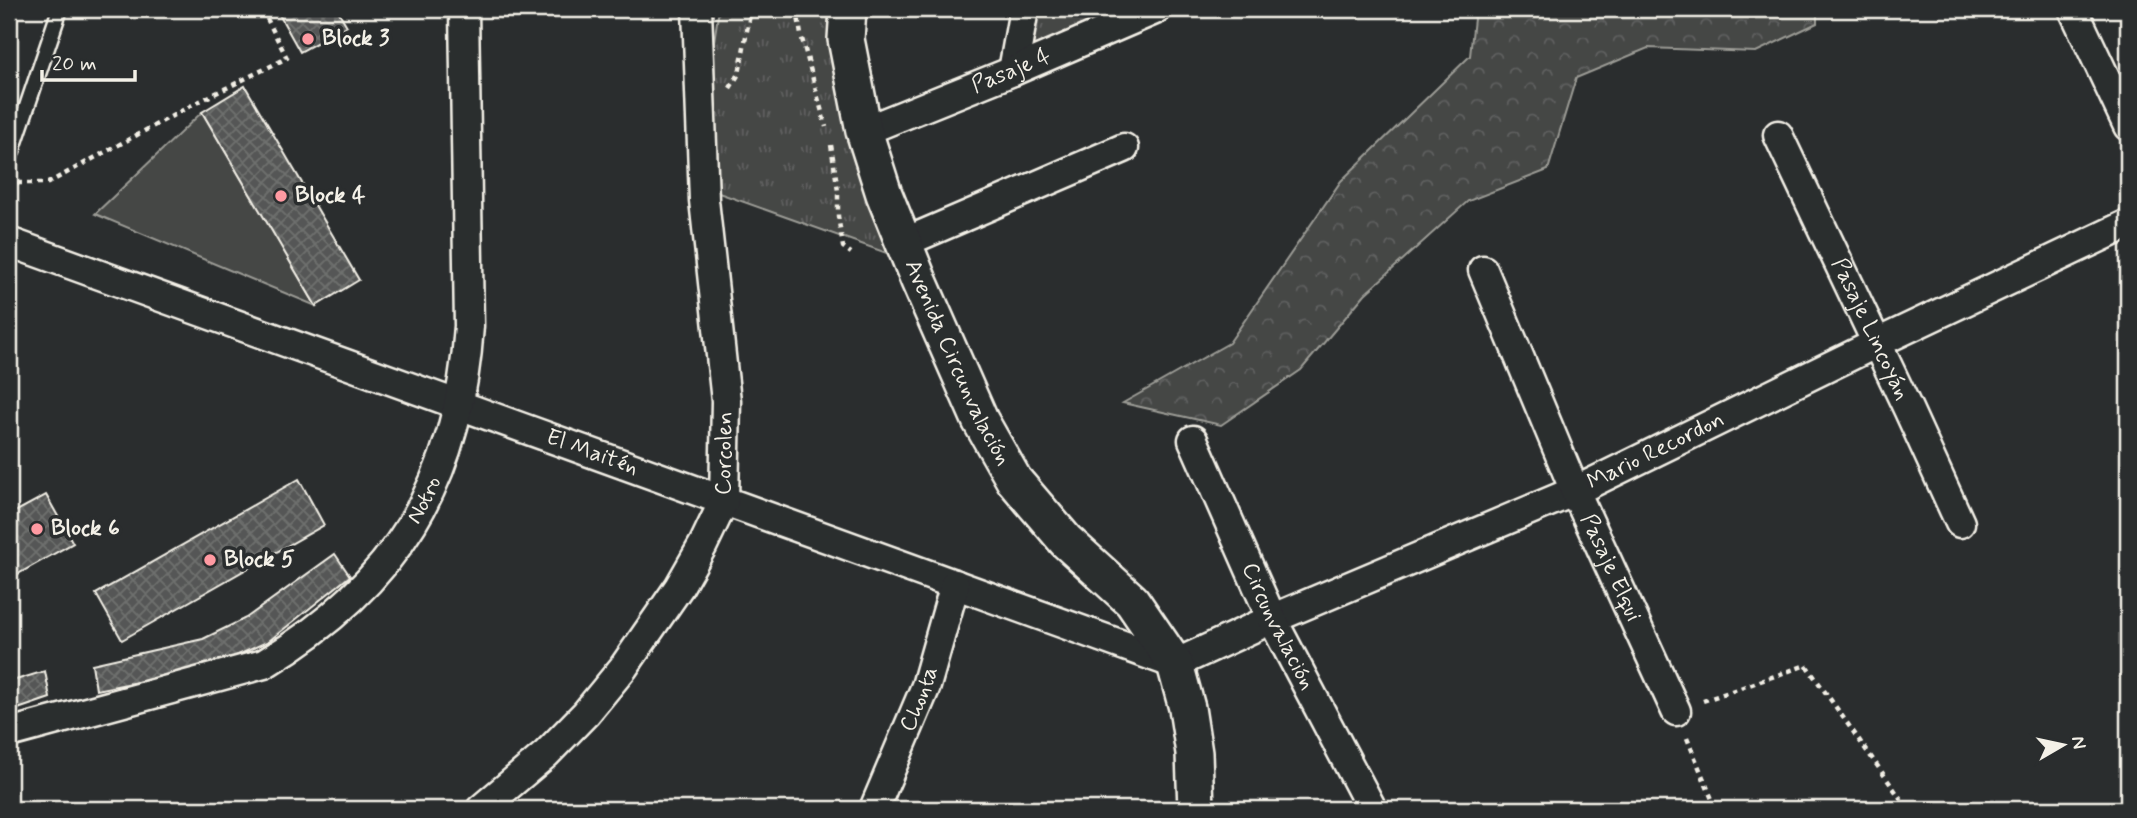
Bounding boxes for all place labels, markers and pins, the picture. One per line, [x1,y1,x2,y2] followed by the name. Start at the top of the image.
[322,24,390,54] place label: Block 3
[300,31,316,47] marker: Block 3
[295,181,366,211] place label: Block 4
[273,188,289,204] marker: Block 4
[51,514,120,544] place label: Block 6
[29,521,45,537] marker: Block 6
[224,545,295,575] place label: Block 5
[202,552,218,568] marker: Block 5

